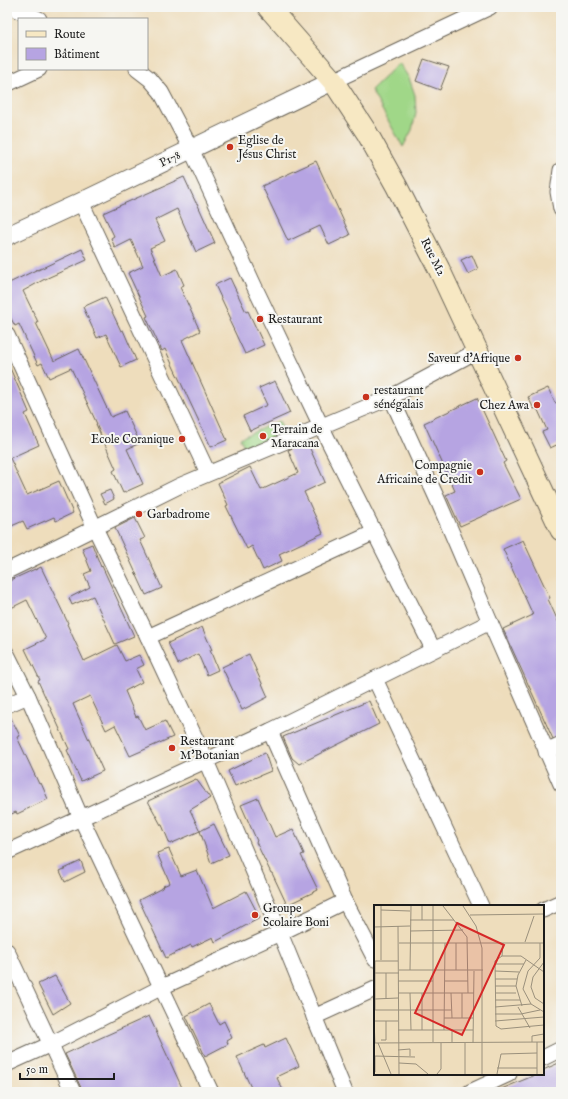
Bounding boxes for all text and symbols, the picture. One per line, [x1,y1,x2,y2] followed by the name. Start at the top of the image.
[18,18,148,70] legend
[54,27,86,42] text: Route
[54,47,100,62] text: Bâtiment
[236,133,296,163] place label: Eglise de Jésus Christ
[225,142,235,152] marker: Eglise de Jésus Christ
[157,147,183,171] street label: P178
[417,236,449,279] street label: Rue M2
[268,312,322,327] place label: Restaurant
[255,314,265,324] marker: Restaurant
[428,351,510,367] place label: Saveur d'Afrique
[513,353,523,363] marker: Saveur d'Afrique
[374,383,424,412] place label: restaurant sénégalais
[361,392,371,402] marker: restaurant sénégalais
[480,398,530,413] place label: Chez Awa
[532,400,542,410] marker: Chez Awa
[271,422,323,451] place label: Terrain de Maracana
[258,431,268,441] marker: Terrain de Maracana
[91,432,174,448] place label: Ecole Coranique
[177,434,187,444] marker: Ecole Coranique
[376,458,472,487] place label: Compagnie Africaine de Credit
[475,467,485,477] marker: Compagnie Africaine de Credit
[147,507,210,522] place label: Garbadrome
[134,509,144,519] marker: Garbadrome
[180,734,240,763] place label: Restaurant M'Botanian
[167,743,177,753] marker: Restaurant M'Botanian
[263,901,329,930] place label: Groupe Scolaire Boni
[374,905,544,1075] inset map
[250,910,260,920] marker: Groupe Scolaire Boni
[20,1055,114,1081] scale bar
[26,1062,48,1077] text: 50 m

